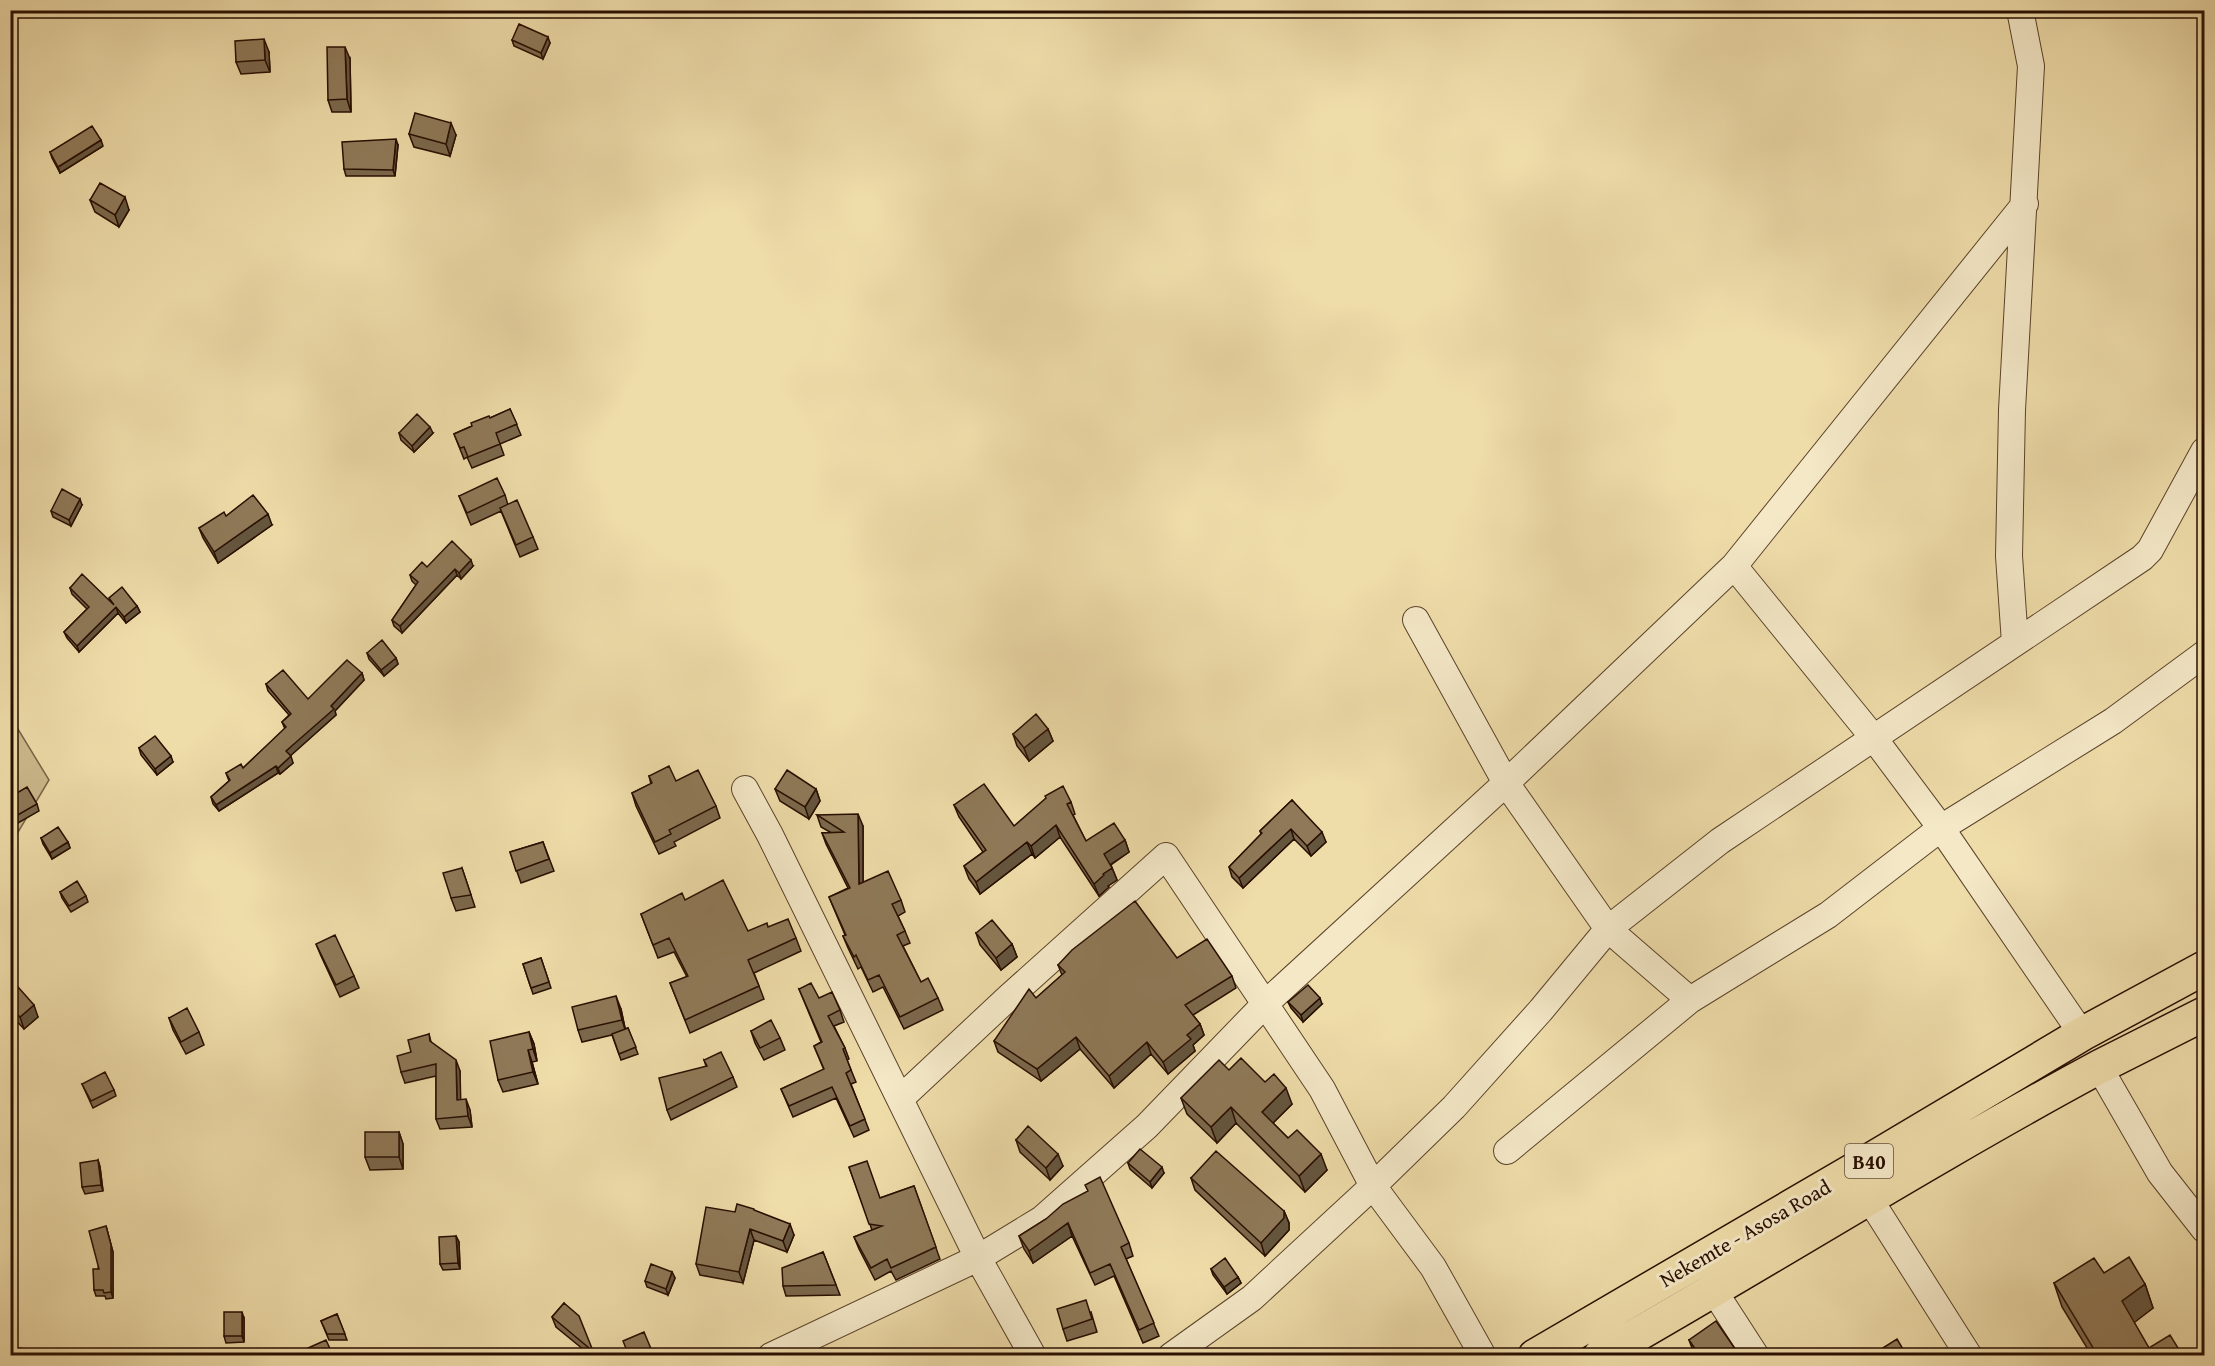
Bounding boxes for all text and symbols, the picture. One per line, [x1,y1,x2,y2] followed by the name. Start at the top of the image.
[1845,1144,1893,1178] road number: B40
[1654,1171,1837,1295] street label: Nekemte - Asosa Road

